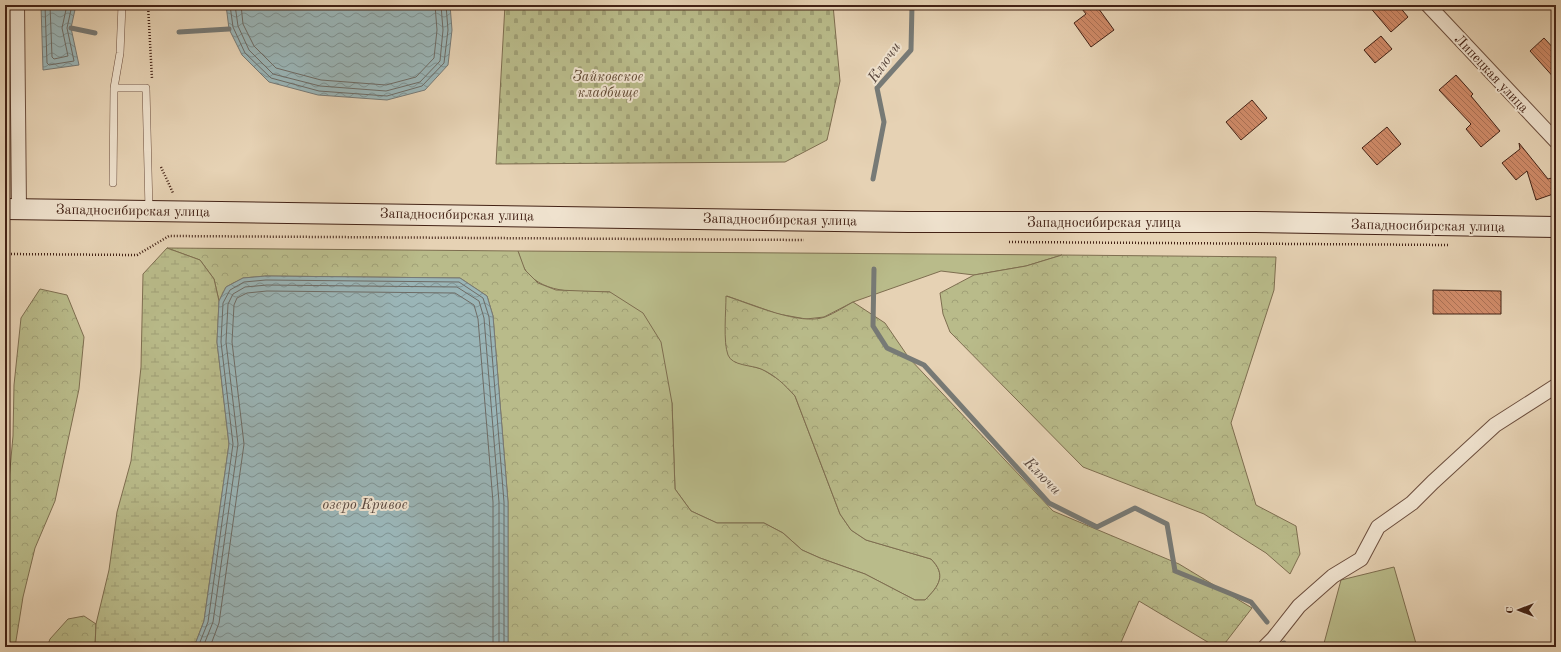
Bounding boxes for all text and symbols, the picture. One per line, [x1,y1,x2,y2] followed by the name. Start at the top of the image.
[1452,32,1531,116] street label: Липецкая улица
[865,40,905,87] water label: Ключи
[573,69,643,101] park label: Зайковское кладбище
[56,203,210,219] street label: Западносибирская улица
[380,207,534,223] street label: Западносибирская улица
[703,212,857,228] street label: Западносибирская улица
[1027,216,1181,230] street label: Западносибирская улица
[1351,218,1505,234] street label: Западносибирская улица
[1020,455,1064,499] water label: Ключи
[322,498,408,513] water label: озеро Кривое
[1499,590,1539,630] north arrow
[1505,606,1516,614] text: С

